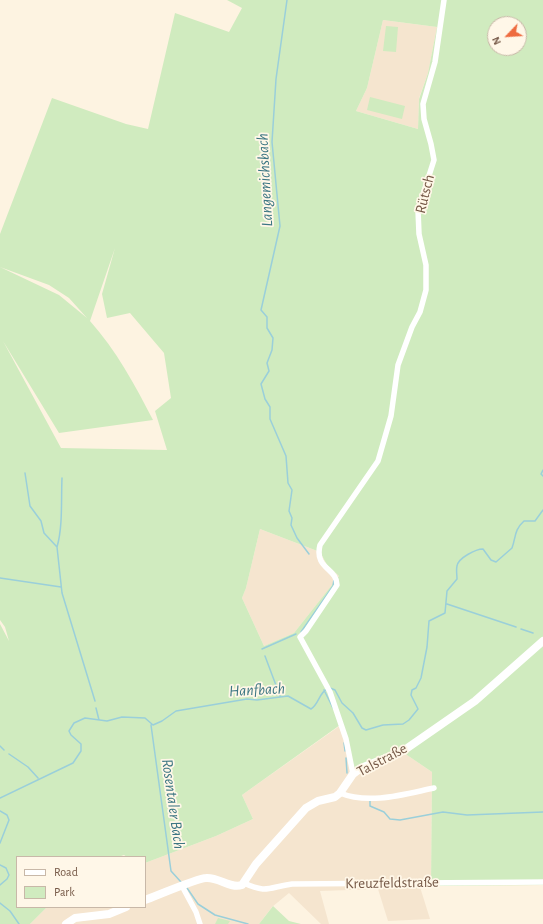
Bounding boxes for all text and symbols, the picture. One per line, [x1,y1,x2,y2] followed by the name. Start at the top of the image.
[487,16,527,56] north arrow
[490,35,503,47] text: N
[253,133,277,227] water label: Langemichsbach
[411,173,439,215] street label: Rütsch
[229,679,285,701] water label: Hanfbach
[354,739,410,781] street label: Talstraße
[157,758,189,850] water label: Rosentaler Bach
[16,856,146,908] legend
[54,866,78,878] text: Road
[345,873,439,893] street label: Kreuzfeldstraße
[54,886,75,898] text: Park

